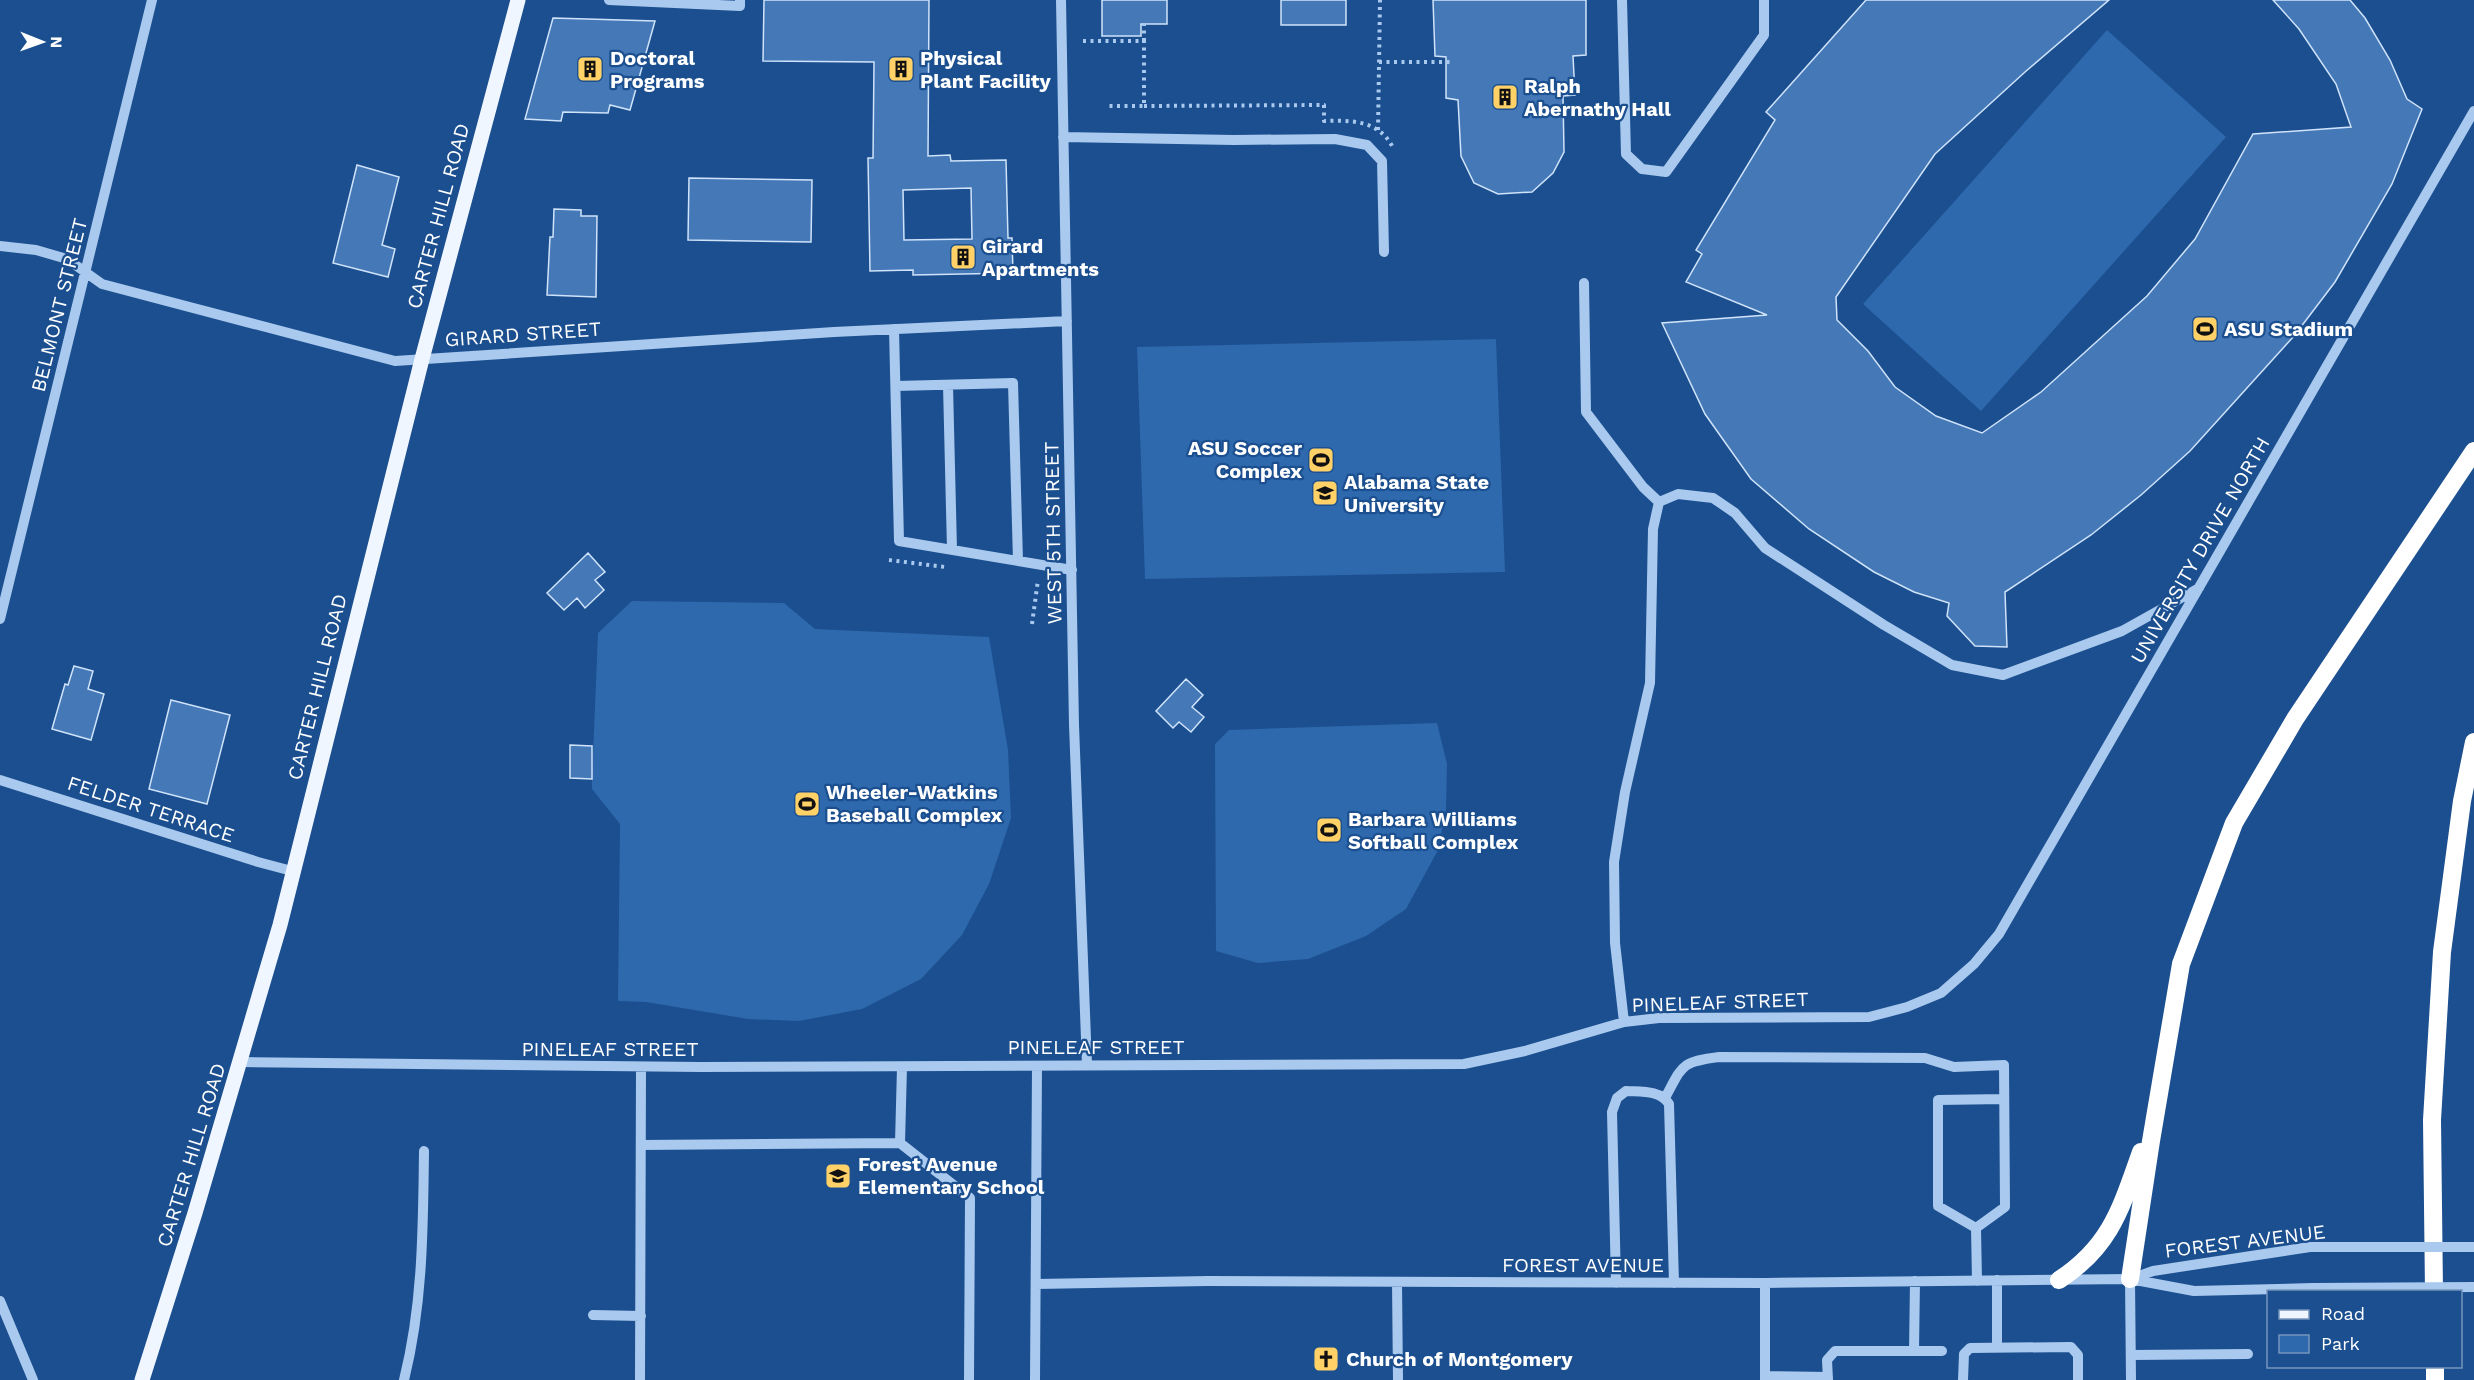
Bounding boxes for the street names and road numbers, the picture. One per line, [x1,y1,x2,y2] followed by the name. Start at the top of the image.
[402,121,474,311] street label: CARTER HILL ROAD
[26,216,92,394] street label: BELMONT STREET
[444,317,602,351] street label: GIRARD STREET
[2125,432,2275,668] street label: UNIVERSITY DRIVE NORTH
[1039,441,1067,625] street label: WEST 5TH STREET
[282,591,352,783] street label: CARTER HILL ROAD
[64,771,238,847] street label: FELDER TERRACE
[1631,987,1809,1017] street label: PINELEAF STREET
[1007,1035,1185,1059] street label: PINELEAF STREET
[521,1037,699,1061] street label: PINELEAF STREET
[152,1060,230,1250] street label: CARTER HILL ROAD
[2163,1219,2327,1263] street label: FOREST AVENUE
[1502,1253,1664,1277] street label: FOREST AVENUE

